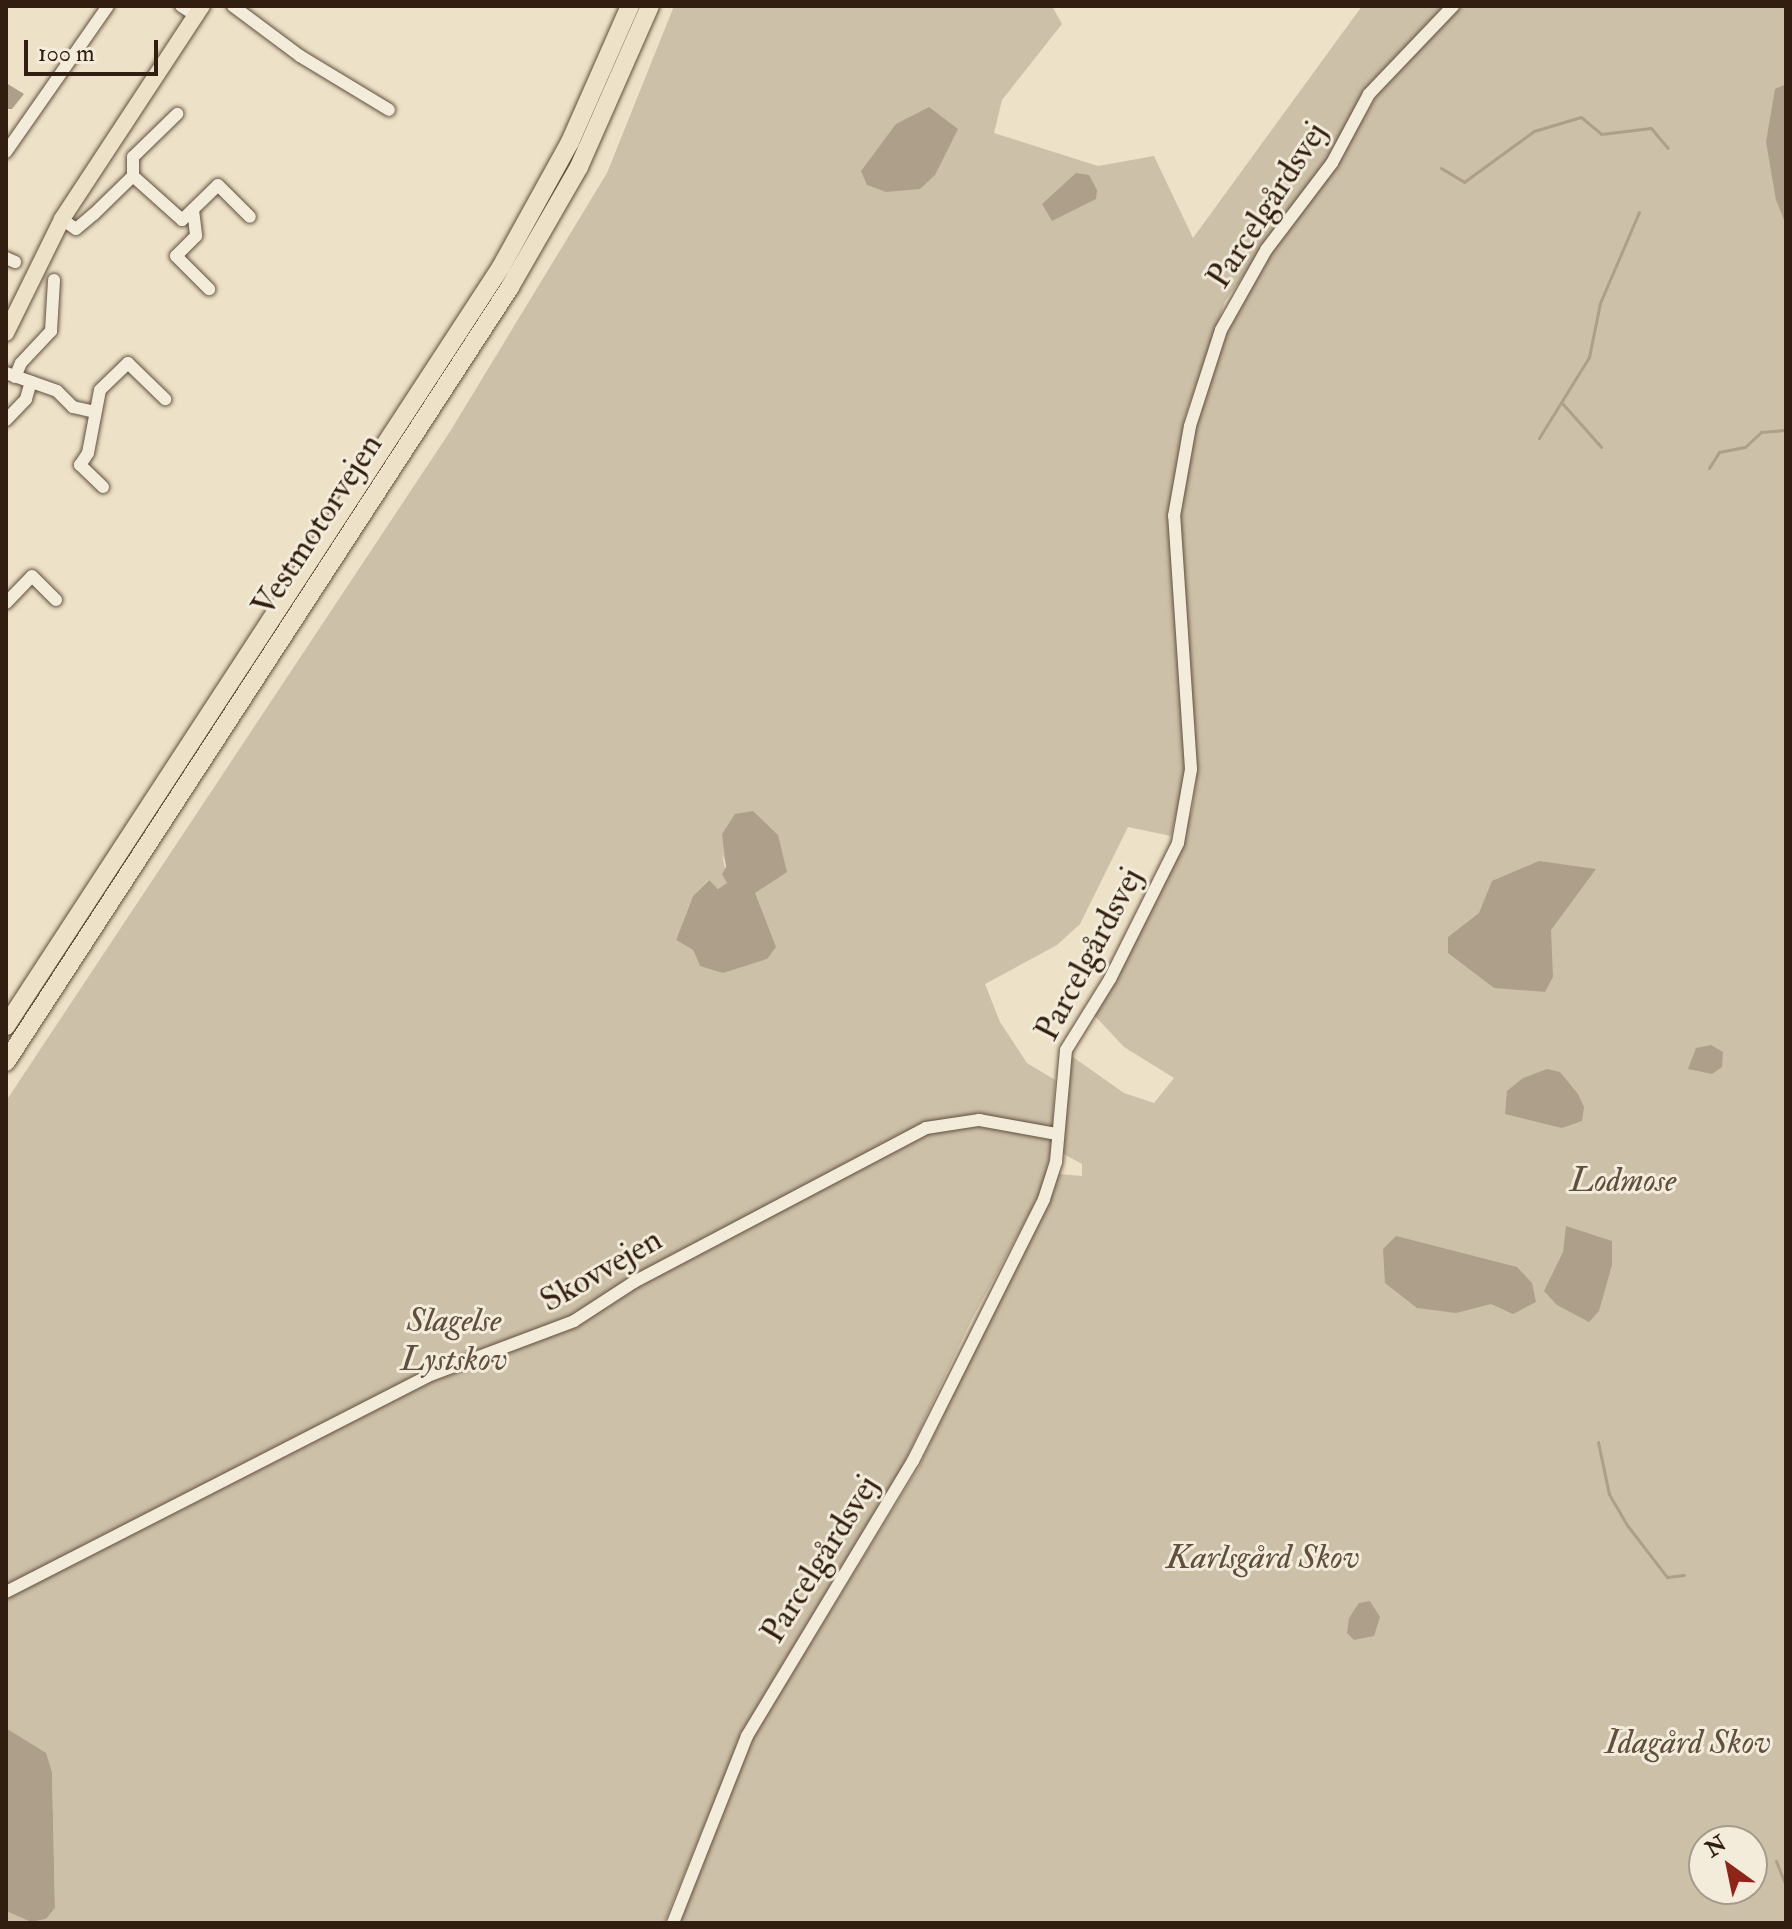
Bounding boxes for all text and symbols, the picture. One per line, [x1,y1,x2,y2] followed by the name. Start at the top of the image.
[28,24,162,74] scale bar
[38,38,95,69] text: 100 m
[1198,114,1336,296] street label: Parcelgårdsvej
[243,426,391,624] street label: Vestmotorvejen
[1026,860,1152,1048] street label: Parcelgårdsvej
[1570,1161,1676,1201] park label: Lodmose
[533,1219,669,1321] street label: Skovvejen
[401,1300,507,1380] park label: Slagelse Lystskov
[752,1468,888,1650] street label: Parcelgårdsvej
[1166,1538,1360,1578] park label: Karlsgård Skov
[1605,1723,1771,1763] park label: Idagård Skov
[1688,1825,1768,1905] north arrow
[1700,1829,1732,1864] text: N

